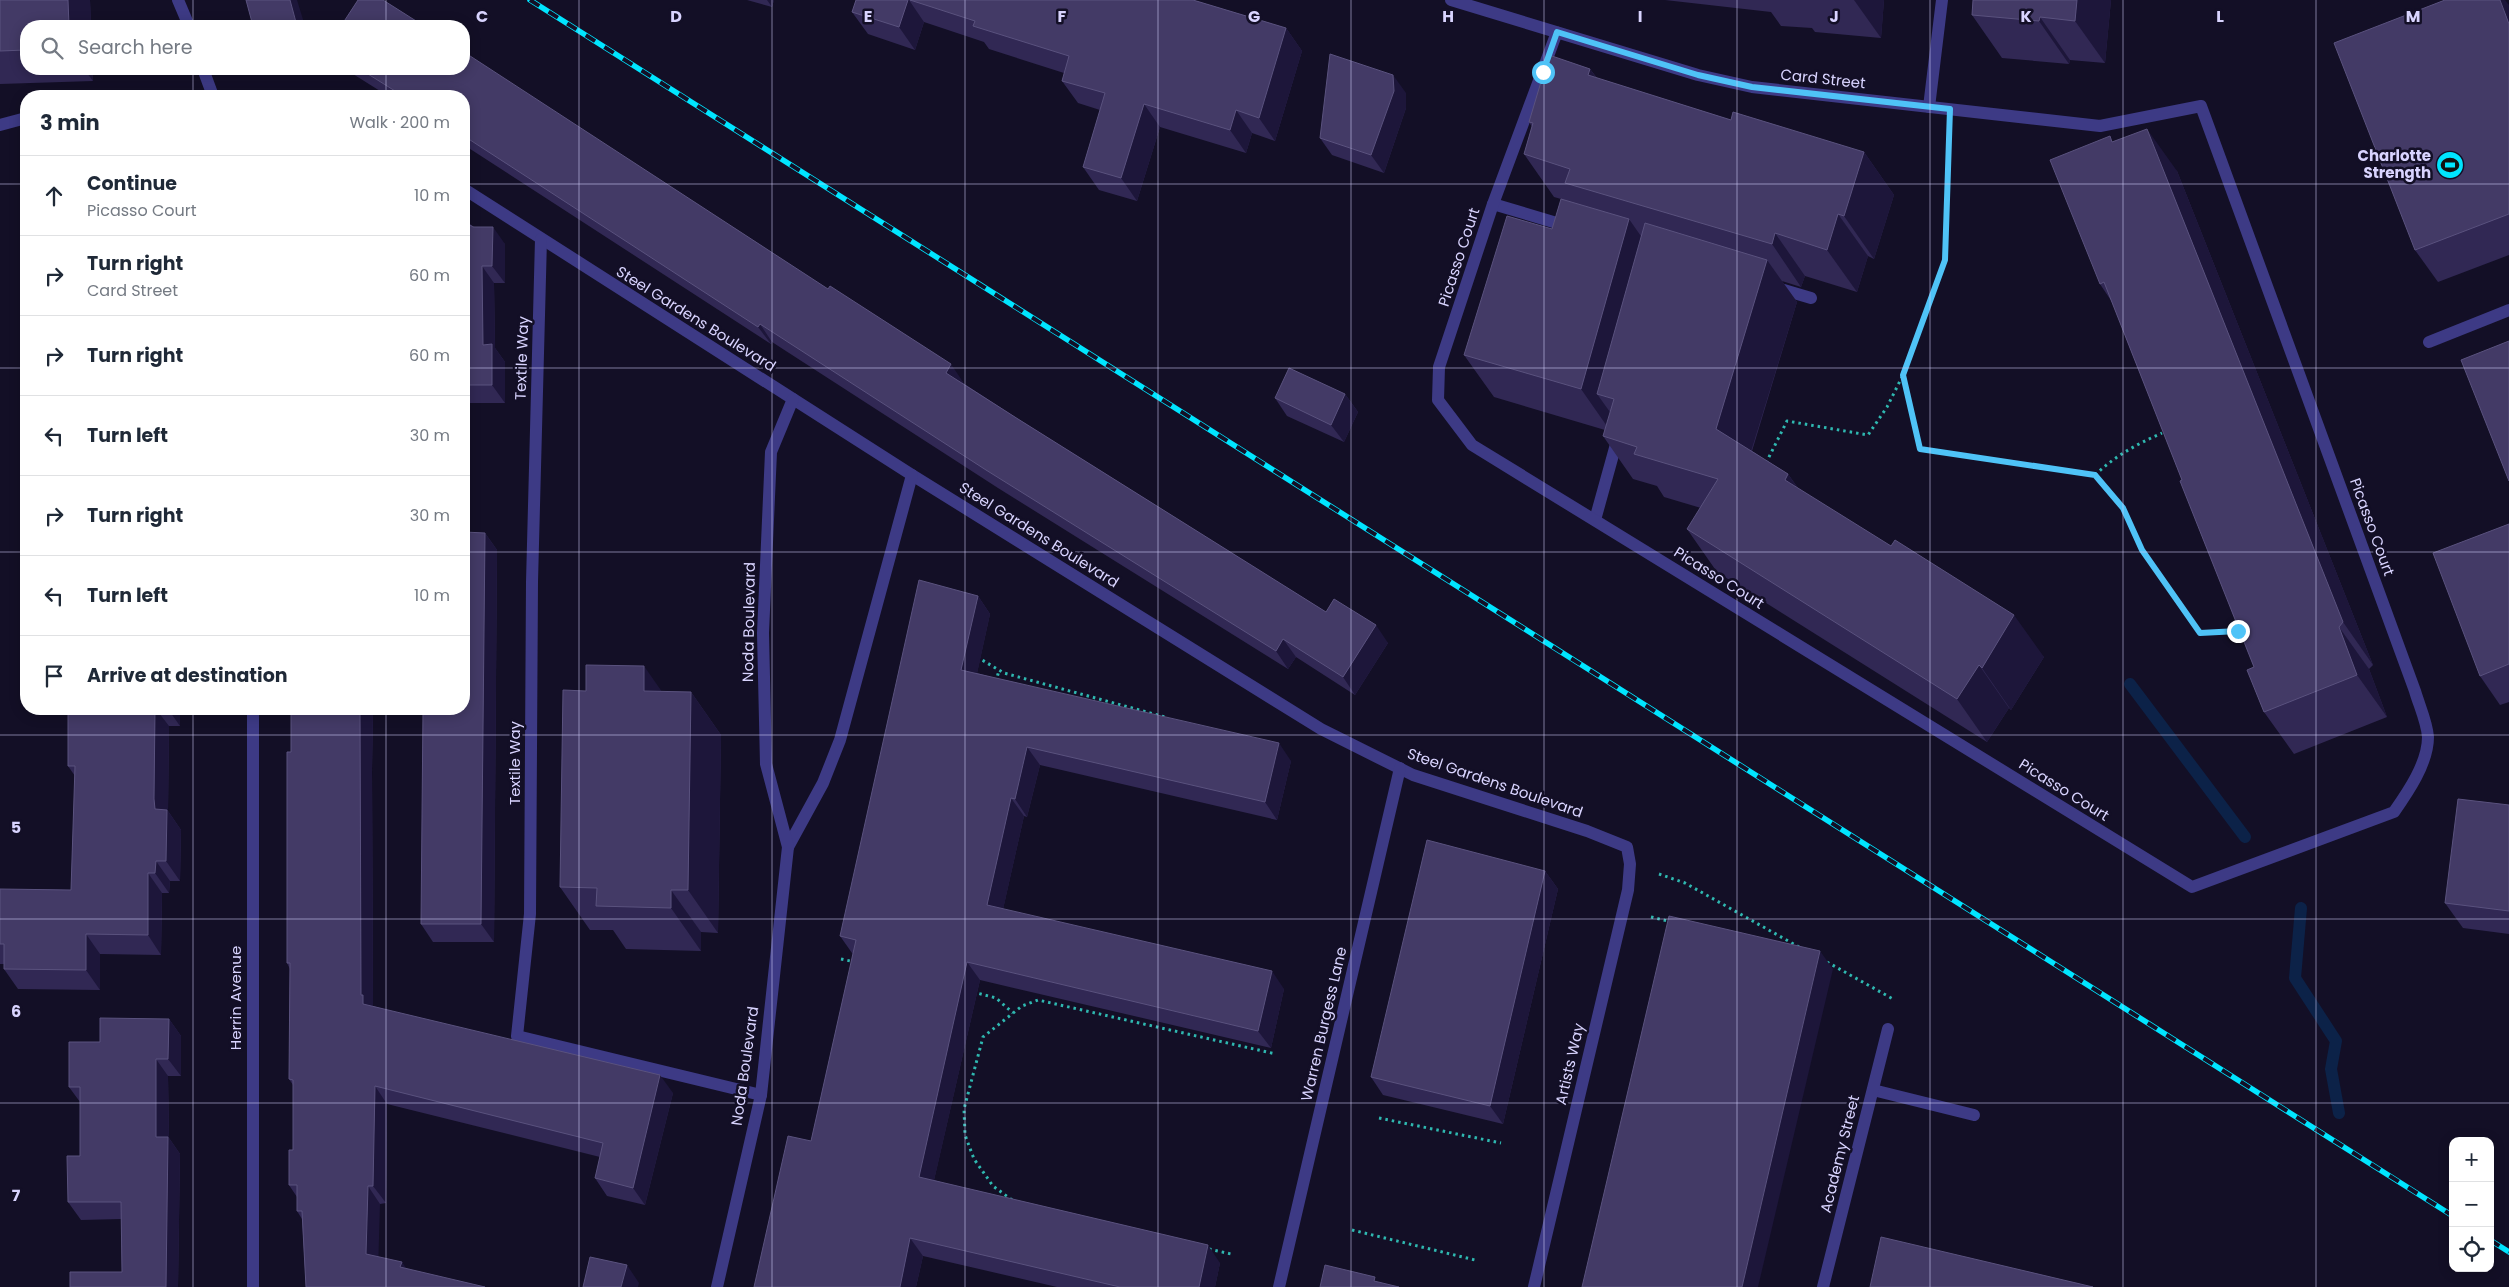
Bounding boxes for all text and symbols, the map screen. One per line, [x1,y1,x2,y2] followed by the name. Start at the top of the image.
[476,5,488,28] text: C
[670,5,682,28] text: D
[864,5,872,28] text: E
[1058,5,1067,28] text: F
[1248,5,1260,28] text: G
[1442,5,1454,28] text: H
[1638,5,1642,28] text: I
[1829,5,1839,28] text: J
[2020,5,2032,28] text: K
[2216,5,2224,28] text: L
[2406,5,2420,28] text: M
[20,20,470,75] search box
[38,34,66,62] icon: search
[78,34,192,61] text: Search here
[1532,61,1555,84] route start
[1779,64,1867,93] street label: Card Street
[40,108,100,137] text: 3 min
[349,111,450,134] text: Walk · 200 m
[2357,145,2431,183] place label: Charlotte Strength
[2435,150,2465,180] sports icon: Charlotte Strength
[87,170,177,197] text: Continue
[40,182,68,210] icon: ahead
[414,184,450,207] text: 10 m
[87,199,197,222] text: Picasso Court
[1433,205,1484,309] street label: Picasso Court
[87,250,183,277] text: Turn right
[612,261,780,376] street label: Steel Gardens Boulevard
[40,262,68,290] icon: right
[409,264,450,287] text: 60 m
[87,279,178,302] text: Card Street
[510,315,533,400] street label: Textile Way
[40,342,68,370] icon: right
[87,342,183,369] text: Turn right
[409,344,450,367] text: 60 m
[40,422,68,450] icon: left
[87,422,168,449] text: Turn left
[410,424,450,447] text: 30 m
[2345,475,2400,579] street label: Picasso Court
[955,477,1123,592] street label: Steel Gardens Boulevard
[40,502,68,530] icon: right
[87,502,183,529] text: Turn right
[410,504,450,527] text: 30 m
[1670,541,1768,614] street label: Picasso Court
[737,562,760,682] street label: Noda Boulevard
[40,582,68,610] icon: left
[87,582,168,609] text: Turn left
[414,584,450,607] text: 10 m
[2227,620,2250,643] route end
[40,662,68,690] icon: arrive
[87,662,288,689] text: Arrive at destination
[504,720,525,805] street label: Textile Way
[1405,743,1586,822] street label: Steel Gardens Boulevard
[2015,753,2113,826] street label: Picasso Court
[11,816,21,839] text: 5
[1296,945,1352,1103] street label: Warren Burgess Lane
[225,946,246,1050] street label: Herrin Avenue
[11,1000,21,1023] text: 6
[726,1005,763,1127] street label: Noda Boulevard
[1550,1020,1589,1107] street label: Artists Way
[1815,1093,1864,1215] street label: Academy Street
[2449,1137,2494,1272] map controls
[2449,1137,2494,1182] button: +
[2449,1182,2494,1227] button: −
[12,1184,21,1207] text: 7
[2449,1227,2494,1272] button: locate

